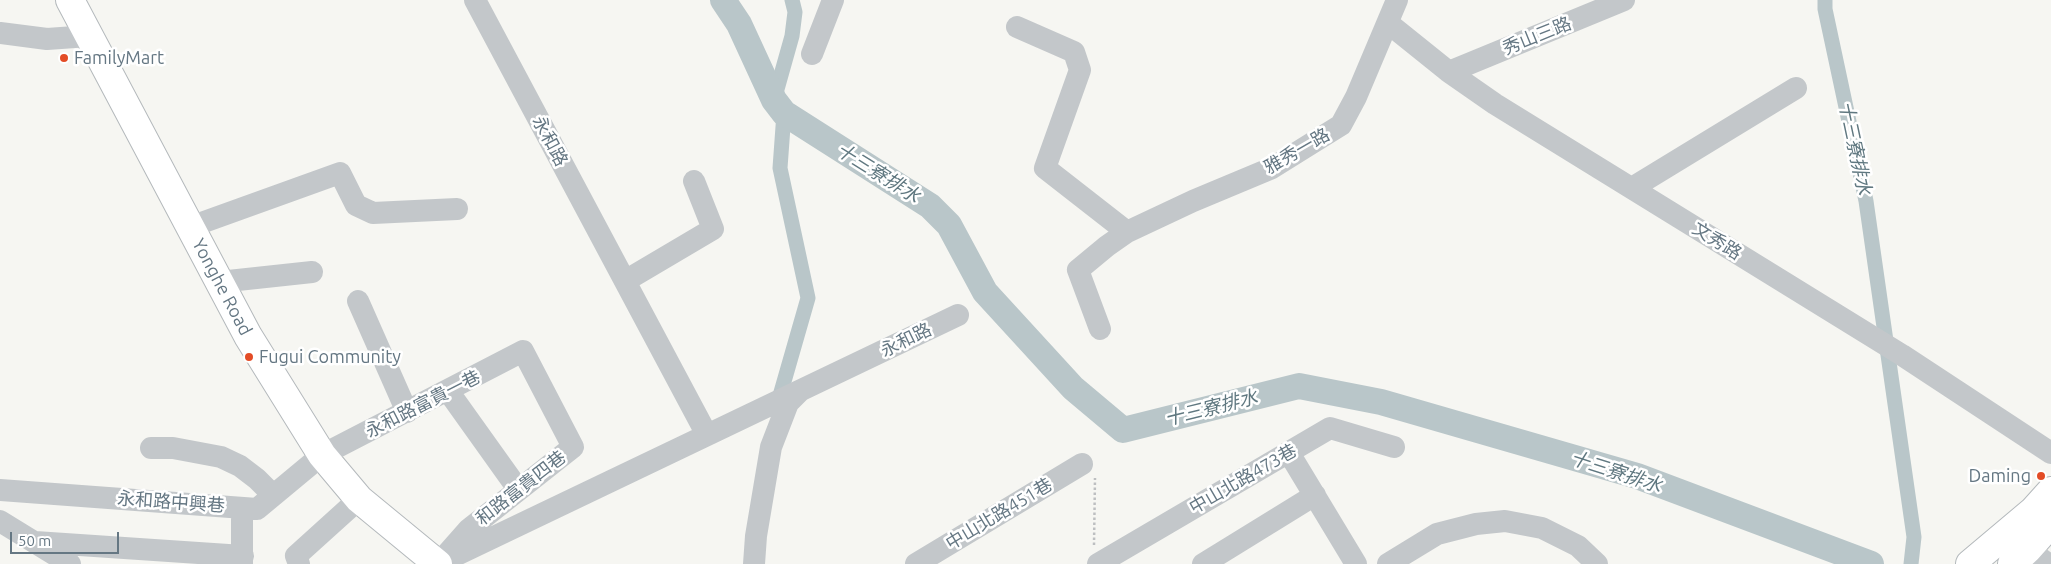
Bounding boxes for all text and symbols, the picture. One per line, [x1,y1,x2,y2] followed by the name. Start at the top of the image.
[1500,13,1574,59] street label: 秀山三路
[74,47,164,69] place label: FamilyMart
[58,52,70,64] marker: FamilyMart
[1834,99,1876,197] water label: 十三寮排水
[528,112,572,170] street label: 永和路
[1260,124,1334,178] street label: 雅秀一路
[832,138,924,208] water label: 十三寮排水
[1688,218,1746,264] street label: 文秀路
[187,235,257,339] street label: Yonghe Road
[877,318,935,362] street label: 永和路
[259,346,401,368] place label: Fugui Community
[243,351,255,363] marker: Fugui Community
[362,366,484,442] street label: 永和路富貴一巷
[1162,385,1260,431] water label: 十三寮排水
[1185,440,1301,518] street label: 中山北路473巷
[472,446,570,530] street label: 和路富貴四巷
[1567,446,1665,498] water label: 十三寮排水
[1969,465,2031,487] place label: Daming
[2035,470,2047,482] marker: Daming
[942,474,1056,554] street label: 中山北路451巷
[116,487,226,517] street label: 永和路中興巷
[12,522,121,554] scale bar
[18,532,51,549] text: 50 m

